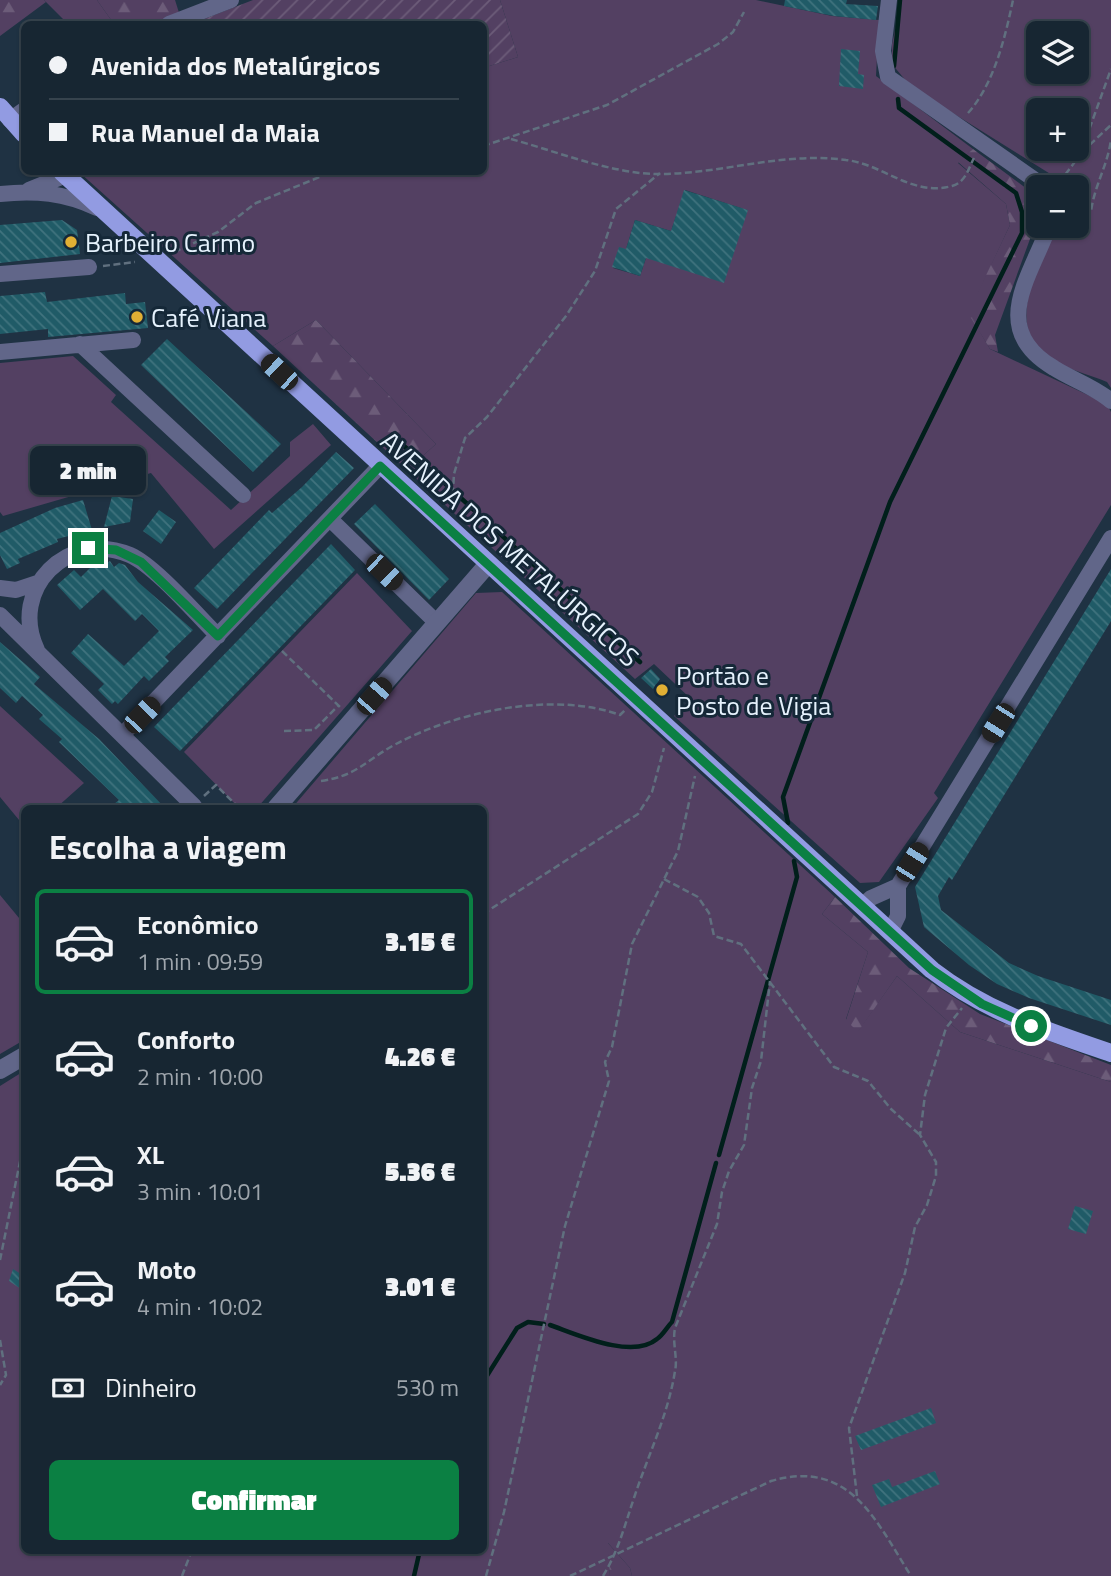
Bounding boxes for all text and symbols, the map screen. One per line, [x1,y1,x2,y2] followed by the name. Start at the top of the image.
[1026,21,1089,238] map controls
[1026,21,1089,84] button: layers
[91,46,380,85] text: Avenida dos Metalúrgicos
[1026,98,1089,161] button: +
[91,113,320,152] text: Rua Manuel da Maia
[1026,175,1089,238] button: −
[85,223,255,262] place label: Barbeiro Carmo
[63,234,79,250] marker: Barbeiro Carmo
[151,298,266,337] place label: Café Viana
[129,309,145,325] marker: Café Viana
[257,350,302,394] car
[372,422,648,676] street label: AVENIDA DOS METALÚRGICOS
[30,447,146,496] callout: 2 min
[59,453,117,488] text: 2 min
[72,532,104,564] route end
[362,550,407,594] car
[676,656,831,725] place label: Portão e Posto de Vigia
[353,673,396,719] car
[654,682,670,698] marker: Portão e Posto de Vigia
[120,693,165,737] car
[978,700,1019,746] car
[49,823,287,871] text: Escolha a viagem
[892,839,933,885] car
[137,905,259,944] text: Econômico
[53,910,116,973] icon: car
[385,922,455,961] text: 3.15 €
[137,944,263,979] text: 1 min · 09:59
[1015,1010,1047,1042] route start
[137,1020,235,1059] text: Conforto
[53,1025,116,1088] icon: car
[385,1037,455,1076] text: 4.26 €
[137,1059,263,1094] text: 2 min · 10:00
[137,1135,164,1174] text: XL
[53,1140,116,1203] icon: car
[385,1152,455,1191] text: 5.36 €
[137,1174,263,1209] text: 3 min · 10:01
[137,1250,196,1289] text: Moto
[53,1255,116,1318] icon: car
[385,1267,455,1306] text: 3.01 €
[137,1289,263,1324] text: 4 min · 10:02
[105,1368,197,1407] text: Dinheiro
[49,1369,87,1407] icon: cash
[396,1370,459,1405] text: 530 m
[49,1460,459,1540] button: Confirmar

